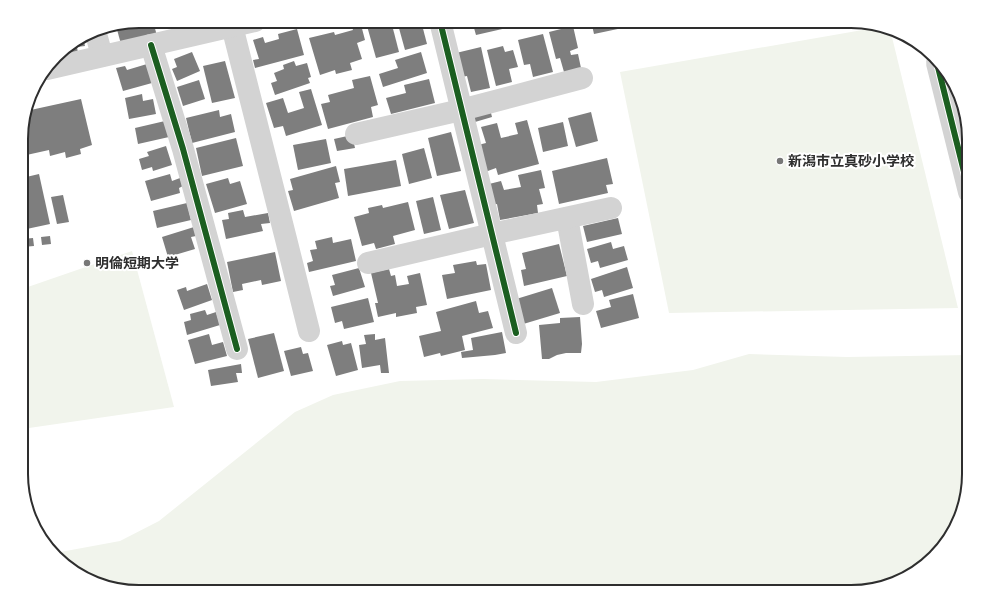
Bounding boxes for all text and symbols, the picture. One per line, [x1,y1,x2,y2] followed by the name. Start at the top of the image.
[788,152,914,170] place label: 新潟市立真砂小学校
[775,156,785,166] marker: 新潟市立真砂小学校
[95,254,179,272] place label: 明倫短期大学
[82,258,92,268] marker: 明倫短期大学

